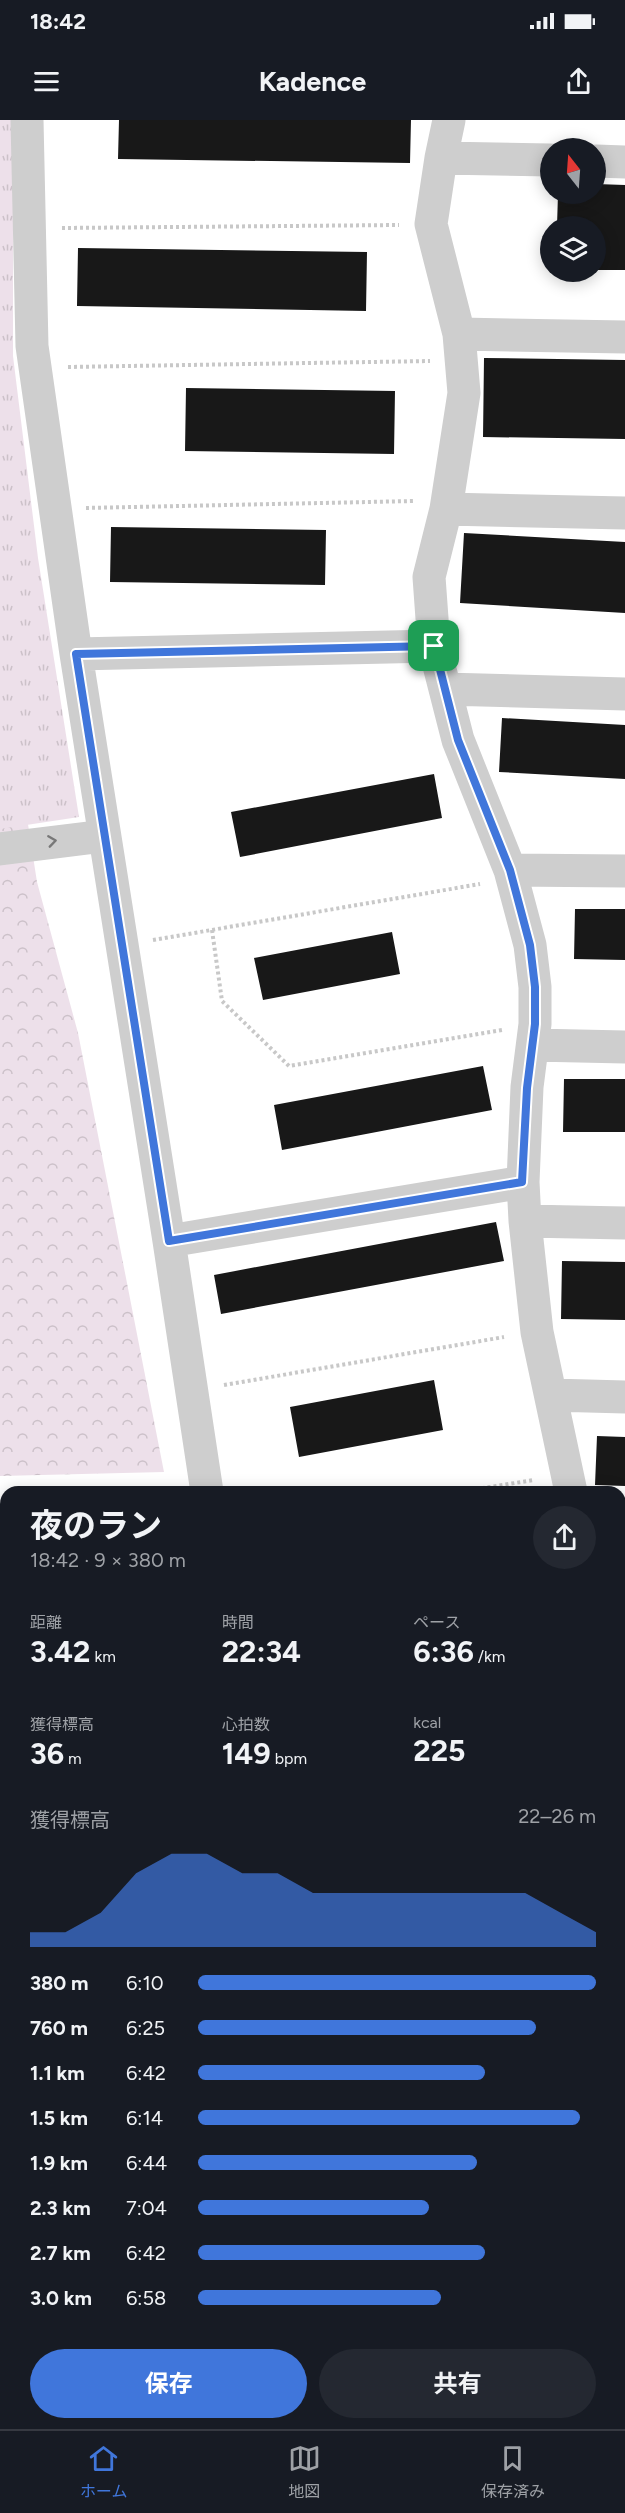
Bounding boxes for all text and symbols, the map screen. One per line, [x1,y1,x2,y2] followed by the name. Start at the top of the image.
[30,8,86,35] text: 18:42
[30,65,63,98] icon: menu
[259,65,366,98] text: Kadence
[562,65,595,98] icon: share
[540,138,606,204] north arrow
[540,138,606,282] map controls
[540,216,606,282] button: layers
[408,620,459,671] pin
[417,629,450,662] icon: arrive
[47,836,57,848] one-way arrow
[30,1506,162,1545] text: 夜のラン
[533,1506,596,1569] button: share
[30,1548,186,1572] text: 18:42 · 9 × 380 m
[30,1613,62,1632] text: 距離
[222,1613,254,1632] text: 時間
[413,1613,461,1632] text: ペース
[30,1633,90,1670] text: 3.42
[222,1633,301,1670] text: 22:34
[413,1633,474,1670] text: 6:36
[90,1647,116,1666] text: km
[474,1647,505,1666] text: /km
[413,1713,441,1732] text: kcal
[30,1715,94,1734] text: 獲得標高
[222,1715,270,1734] text: 心拍数
[413,1732,466,1769] text: 225
[30,1735,64,1772] text: 36
[222,1735,271,1772] text: 149
[64,1749,82,1768] text: m
[271,1749,307,1768] text: bpm
[518,1804,596,1828] text: 22–26 m
[30,1808,110,1832] text: 獲得標高
[30,1971,89,1995] text: 380 m
[126,1971,163,1995] text: 6:10
[30,2016,88,2040] text: 760 m
[126,2016,165,2040] text: 6:25
[30,2061,85,2085] text: 1.1 km
[126,2061,166,2085] text: 6:42
[30,2106,88,2130] text: 1.5 km
[126,2106,163,2130] text: 6:14
[30,2151,88,2175] text: 1.9 km
[126,2151,167,2175] text: 6:44
[30,2196,91,2220] text: 2.3 km
[126,2196,167,2220] text: 7:04
[30,2241,91,2265] text: 2.7 km
[126,2241,166,2265] text: 6:42
[30,2286,92,2310] text: 3.0 km
[126,2286,166,2310] text: 6:58
[30,2349,307,2418] button: 保存
[319,2349,596,2418] button: 共有
[80,2442,128,2502] tab: ホーム
[288,2442,321,2502] tab: 地図
[481,2442,545,2502] tab: 保存済み

